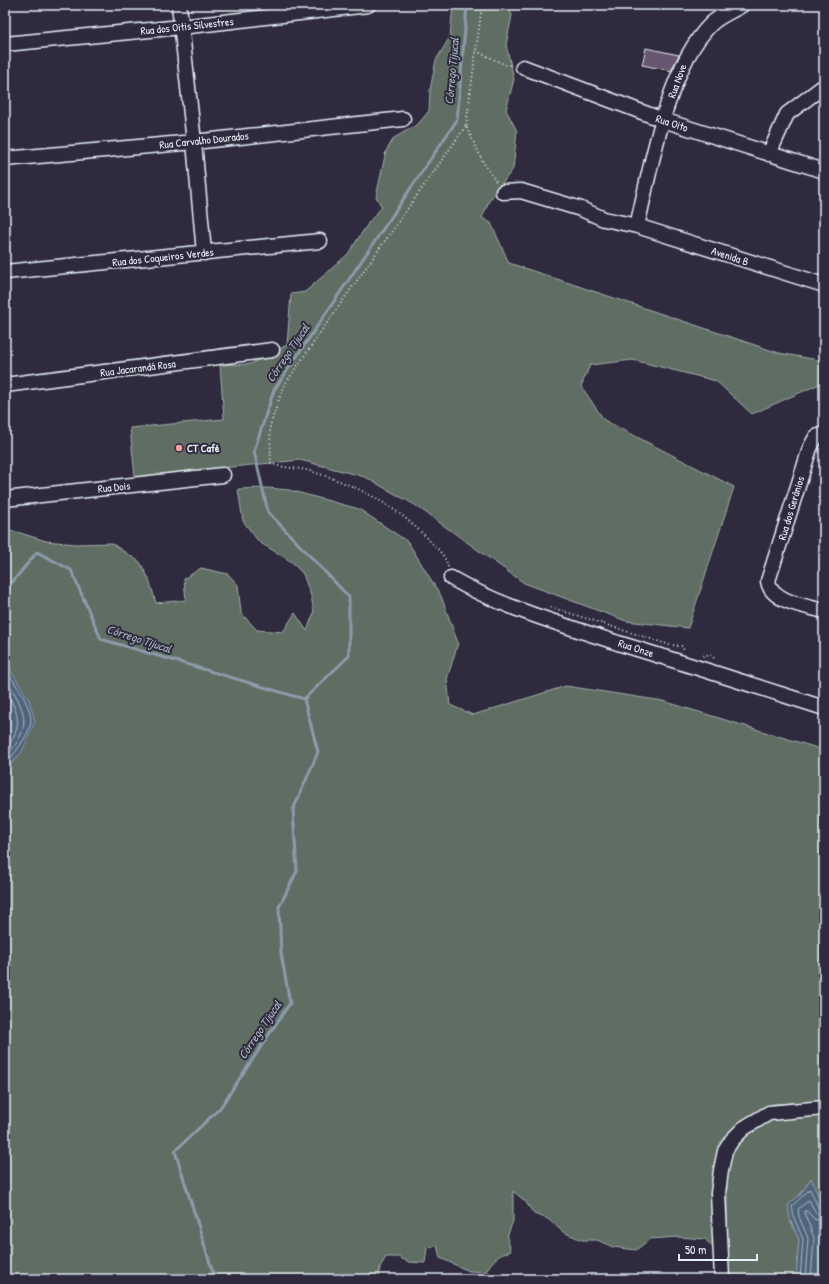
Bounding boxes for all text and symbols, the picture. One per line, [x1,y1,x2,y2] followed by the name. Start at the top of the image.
[140,14,234,38] street label: Rua dos Oitis Silvestres
[440,36,463,105] water label: Córrego Tijucal
[664,61,690,100] street label: Rua Nove
[654,111,690,135] street label: Rua Oito
[159,128,249,152] street label: Rua Carvalho Dourados
[710,243,751,269] street label: Avenida B
[112,245,214,269] street label: Rua dos Coqueiros Verdes
[262,320,314,385] water label: Córrego Tijucal
[100,356,177,380] street label: Rua Jacarandá Rosa
[187,441,220,455] place label: CT Café
[174,443,184,453] marker: CT Café
[775,474,807,542] street label: Rua dos Gerânios
[97,478,131,496] street label: Rua Dois
[105,620,174,657] water label: Córrego Tijucal
[617,636,656,660] street label: Rua Onze
[234,997,286,1062] water label: Córrego Tijucal
[679,1236,757,1262] scale bar
[685,1241,706,1258] text: 50 m

